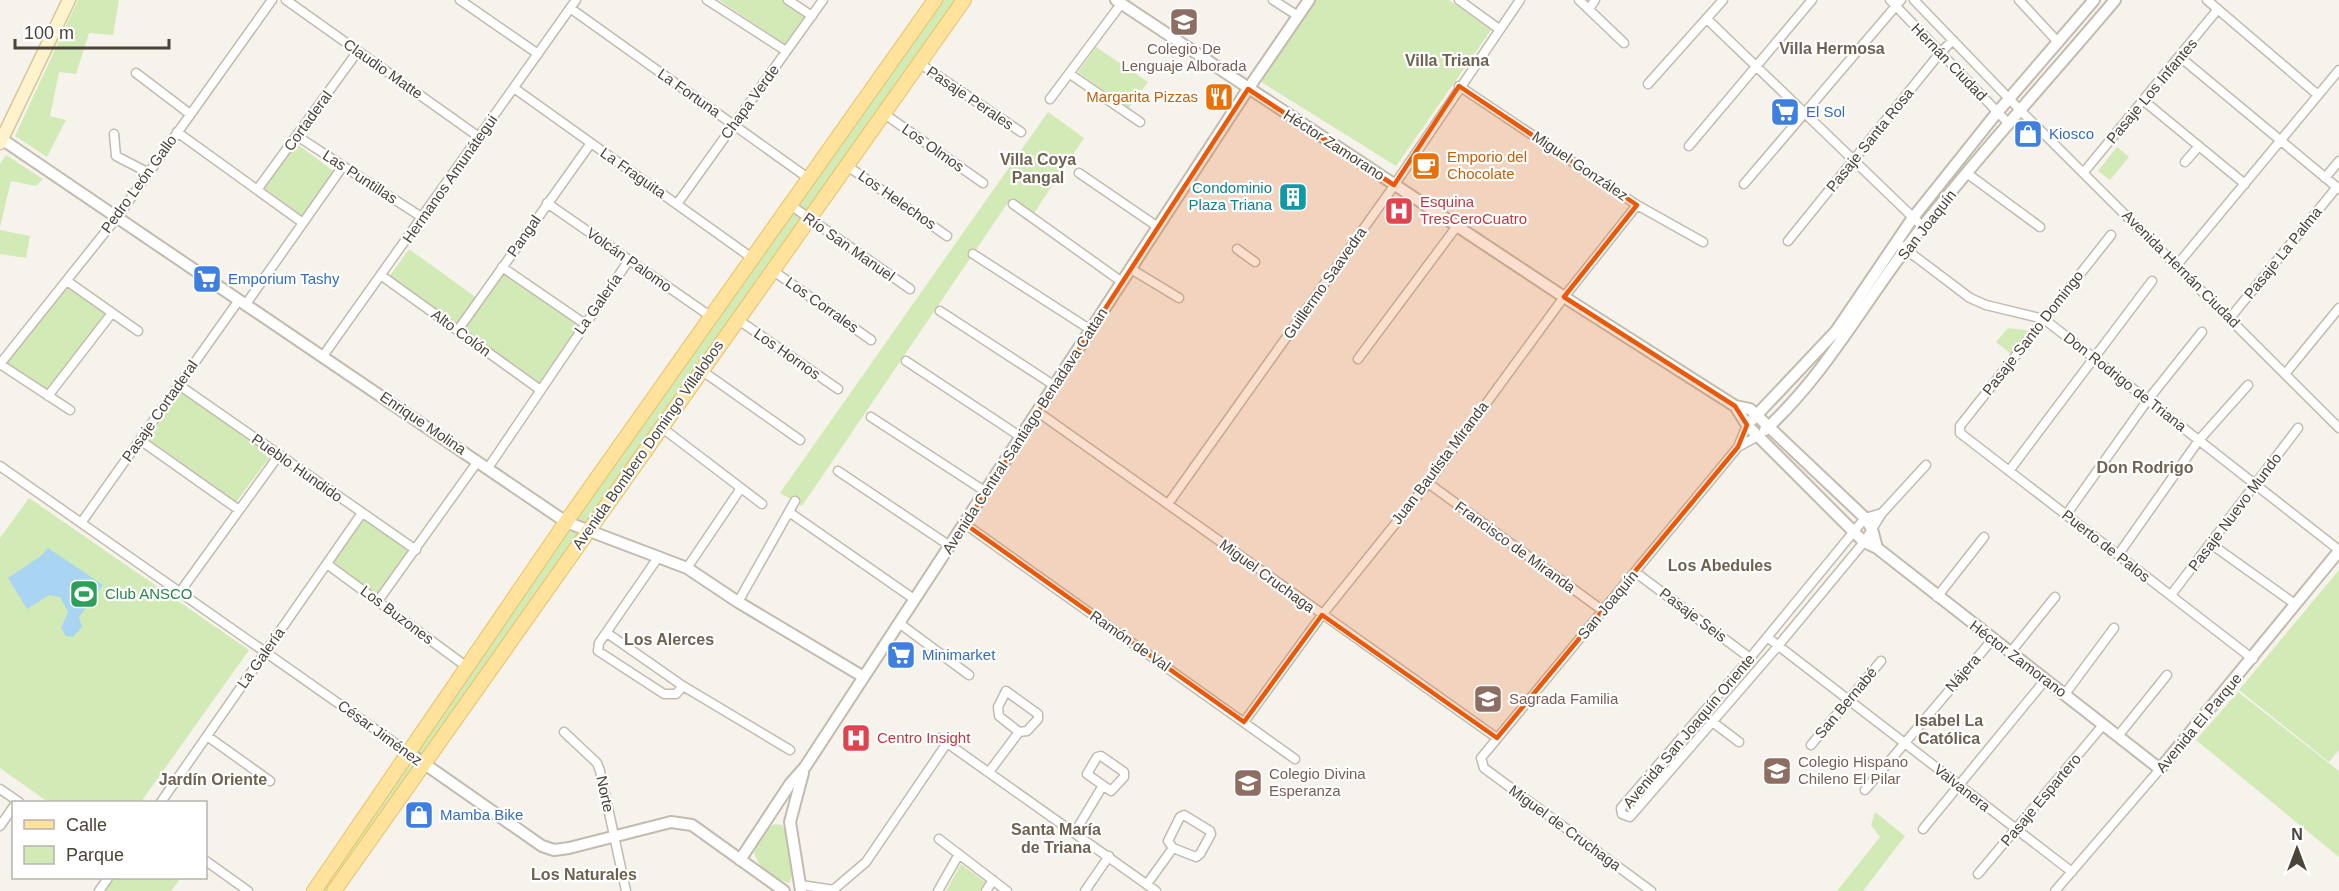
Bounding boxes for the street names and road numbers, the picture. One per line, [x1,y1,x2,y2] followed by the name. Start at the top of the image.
[1908,19,1991,104] street label: Hernán Ciudad
[341,35,426,102] street label: Claudio Matte
[2103,35,2200,147] street label: Pasaje Los Infantes
[717,61,782,142] street label: Chapa Verde
[924,62,1017,133] street label: Pasaje Perales
[655,65,724,121] street label: La Fortuna
[1823,84,1917,195] street label: Pasaje Santa Rosa
[280,87,335,154] street label: Cortaderal
[1281,106,1388,183] street label: Héctor Zamorano
[399,111,500,246] street label: Hermanos Amunátegui
[899,120,968,175] street label: Los Olmos
[1529,127,1631,204] street label: Miguel González
[97,131,180,236] street label: Pedro León Gallo
[597,144,670,202] street label: La Fraguita
[320,146,401,207] street label: Las Puntillas
[855,167,939,233] street label: Los Helechos
[1894,186,1959,263] street label: San Joaquín
[2240,203,2325,302] street label: Pasaje La Palma
[2119,206,2244,331] street label: Avenida Hernán Ciudad
[800,209,898,284] street label: Río San Manuel
[503,212,544,260] street label: Pangal
[1280,223,1370,342] street label: Guillermo Saavedra
[583,224,675,295] street label: Volcán Palomo
[1979,267,2087,398] street label: Pasaje Santo Domingo
[571,270,625,337] street label: La Galería
[783,273,862,336] street label: Los Corrales
[428,305,494,360] street label: Alto Colón
[938,305,1111,557] street label: Avenida Central Santiago Benadava Cattan
[751,325,824,383] street label: Los Hornos
[2061,328,2191,435] street label: Don Rodrigo de Triana
[569,337,727,553] street label: Avenida Bombero Domingo Villalobos
[118,357,201,465] street label: Pasaje Cortaderal
[377,388,470,458] street label: Enrique Molina
[1388,397,1492,527] street label: Juan Bautista Miranda
[249,430,346,505] street label: Pueblo Hundido
[2185,449,2285,574] street label: Pasaje Nuevo Mundo
[1452,497,1579,596] street label: Francisco de Miranda
[2059,506,2154,585] street label: Puerto de Palos
[1216,535,1319,616] street label: Miguel Cruchaga
[1574,567,1641,642] street label: San Joaquín
[358,582,437,647] street label: Los Buzones
[1657,584,1730,645] street label: Pasaje Seis
[1087,607,1174,674] street label: Ramón de Val
[1967,617,2070,701] street label: Héctor Zamorano
[234,624,288,691] street label: La Galería
[1619,650,1758,811] street label: Avenida San Joaquín Oriente
[1942,650,1984,695] street label: Nájera
[1811,664,1880,742] street label: San Bernabé
[2152,670,2245,776] street label: Avenida El Parque
[335,696,426,769] street label: César Jiménez
[1997,750,2084,849] street label: Pasaje Espartero
[1931,760,1994,815] street label: Valvanera
[593,774,618,814] street label: Norte
[1506,781,1625,874] street label: Miguel de Cruchaga

